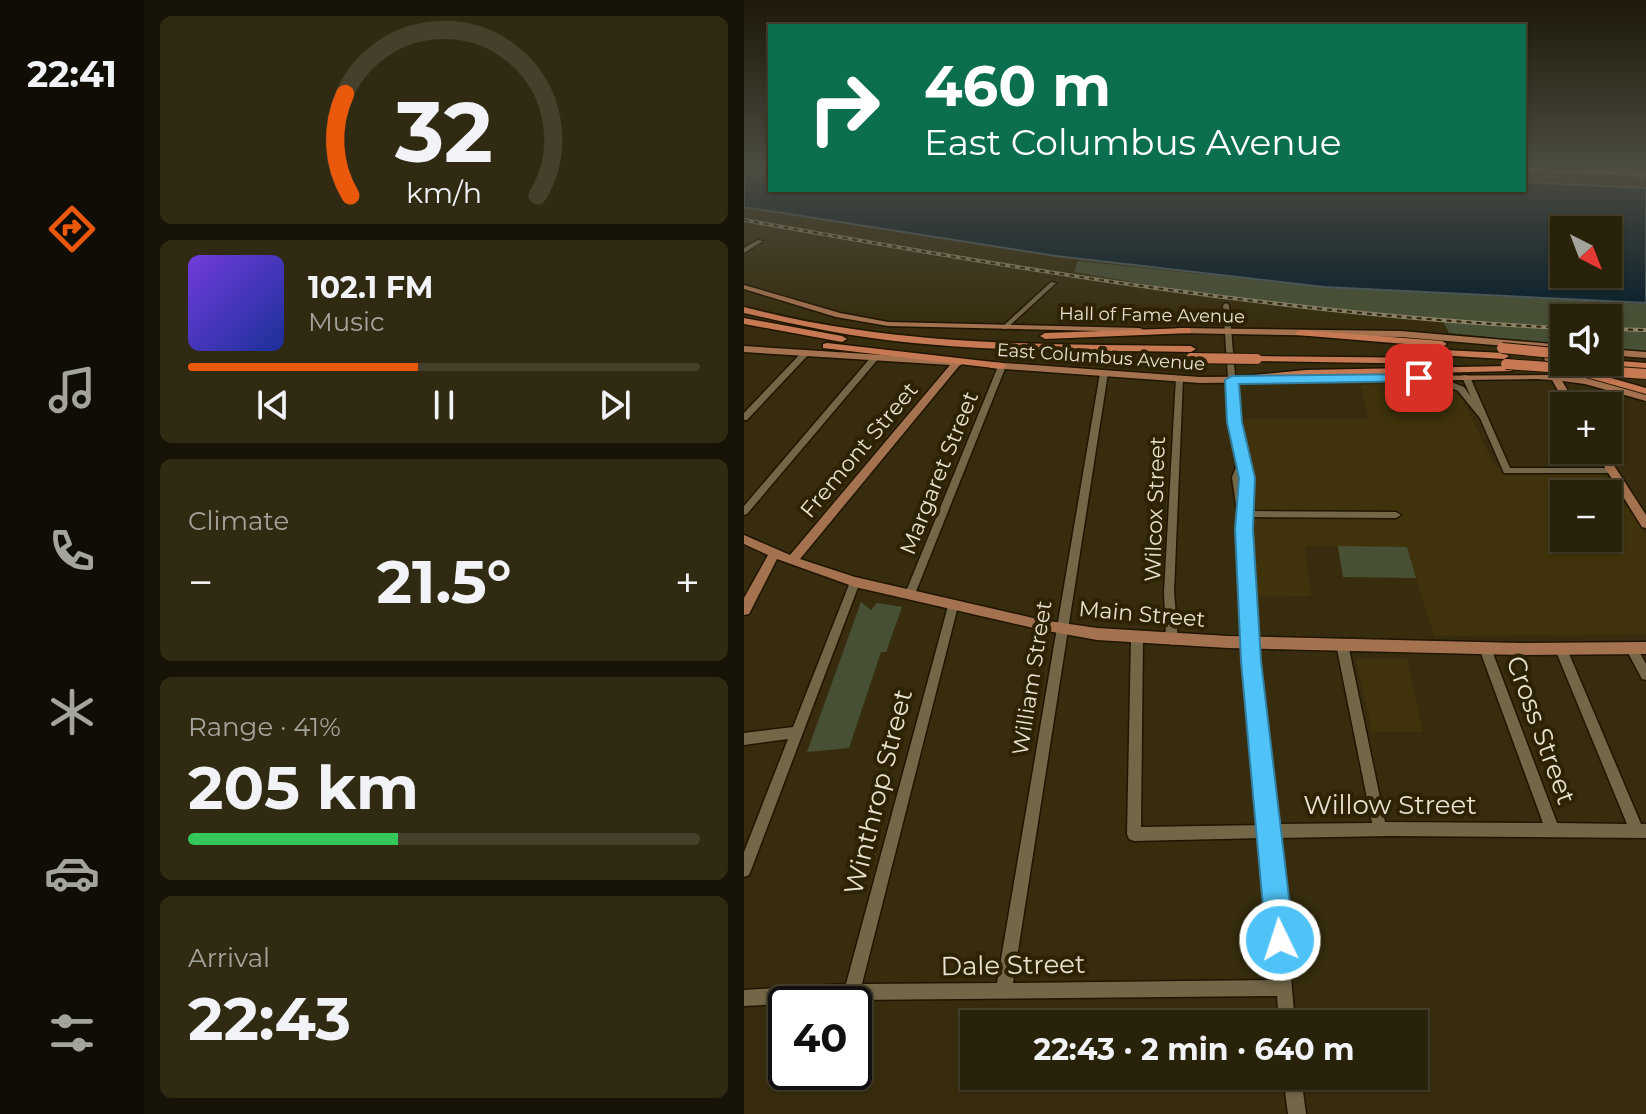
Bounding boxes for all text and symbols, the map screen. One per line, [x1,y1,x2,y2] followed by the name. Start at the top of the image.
[27,52,117,96] text: 22:41
[924,52,1111,120] text: 460 m
[792,56,896,160] icon: right
[394,81,493,183] text: 32
[924,120,1341,164] text: East Columbus Avenue
[406,175,482,210] text: km/h
[44,201,100,257] icon: directions
[1550,216,1622,288] north arrow
[1550,216,1622,552] map controls
[308,269,433,306] text: 102.1 FM
[1059,302,1245,328] street label: Hall of Fame Avenue
[1550,304,1622,376] button: sound
[308,306,385,338] text: Music
[996,339,1206,375] street label: East Columbus Avenue
[1385,344,1453,412] pin
[1397,356,1441,400] icon: arrive
[44,362,100,418] icon: music
[794,377,924,523] street label: Fremont Street
[251,383,295,427] icon: previous
[422,383,466,427] icon: pause
[593,383,637,427] icon: next
[894,387,984,559] street label: Margaret Street
[1550,392,1622,464] button: +
[1139,436,1171,582] street label: Wilcox Street
[1550,480,1622,552] button: −
[188,505,289,537] text: Climate
[44,523,100,579] icon: phone
[376,545,512,618] text: 21.5°
[188,555,213,609] text: −
[675,555,700,609] text: +
[1078,595,1207,633] street label: Main Street
[1006,599,1058,757] street label: William Street
[1499,651,1583,809] street label: Cross Street
[44,684,100,740] icon: climate
[837,686,919,898] street label: Winthrop Street
[188,711,341,743] text: Range · 41%
[188,751,419,824] text: 205 km
[1303,789,1477,821] street label: Willow Street
[44,845,100,901] icon: car
[1238,898,1322,982] position arrow
[188,942,270,974] text: Arrival
[940,948,1086,982] street label: Dale Street
[188,982,351,1055] text: 22:43
[768,986,872,1090] speed limit sign: 40
[44,1005,100,1061] icon: filters
[1033,1031,1355,1068] text: 22:43 · 2 min · 640 m

